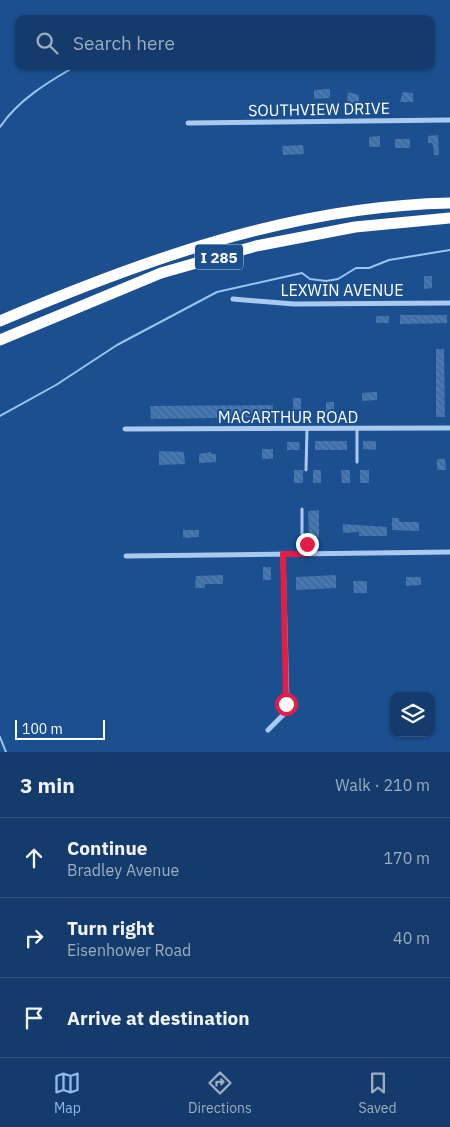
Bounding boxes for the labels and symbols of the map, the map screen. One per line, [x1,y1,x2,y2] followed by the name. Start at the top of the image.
[248,98,390,120] street label: SOUTHVIEW DRIVE
[195,244,243,270] road number: I 285
[280,280,404,300] street label: LEXWIN AVENUE
[218,407,358,427] street label: MACARTHUR ROAD
[296,533,319,556] route end
[275,693,298,716] route start
[15,717,105,740] scale bar

